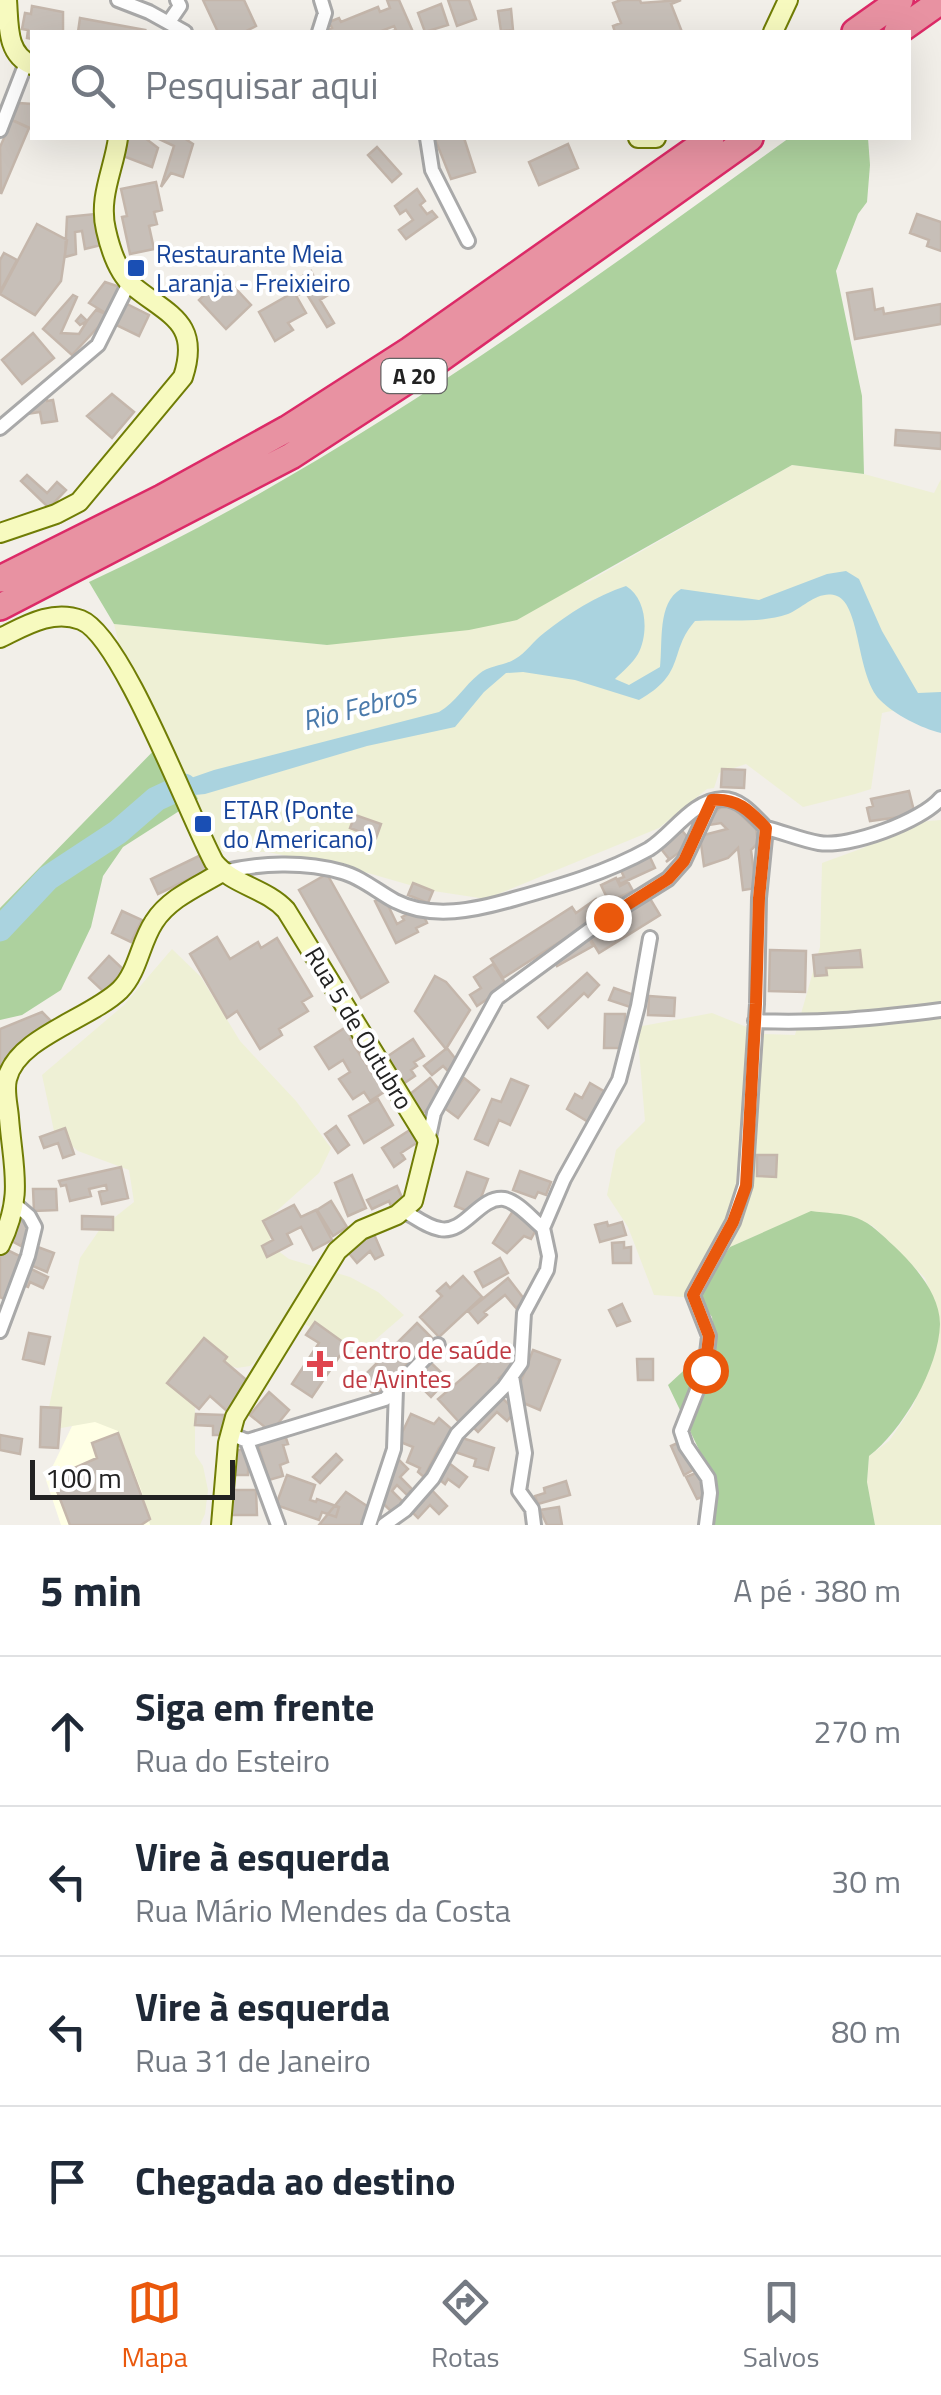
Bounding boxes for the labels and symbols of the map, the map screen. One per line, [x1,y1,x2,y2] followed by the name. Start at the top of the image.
[156,235,351,302] place label: Restaurante Meia Laranja - Freixieiro
[125,257,147,279] marker: Restaurante Meia Laranja - Freixieiro
[382,359,446,393] road number: A 20
[297,671,422,741] water label: Rio Febros
[223,791,374,858] place label: ETAR (Ponte do Americano)
[192,813,214,835] marker: ETAR (Ponte do Americano)
[586,895,632,941] route end
[295,939,423,1117] street label: Rua 5 de Outubro
[342,1331,512,1398] place label: Centro de saúde de Avintes
[683,1348,729,1394] route start
[307,1351,333,1377] marker: Centro de saúde de Avintes
[30,1455,235,1500] scale bar

